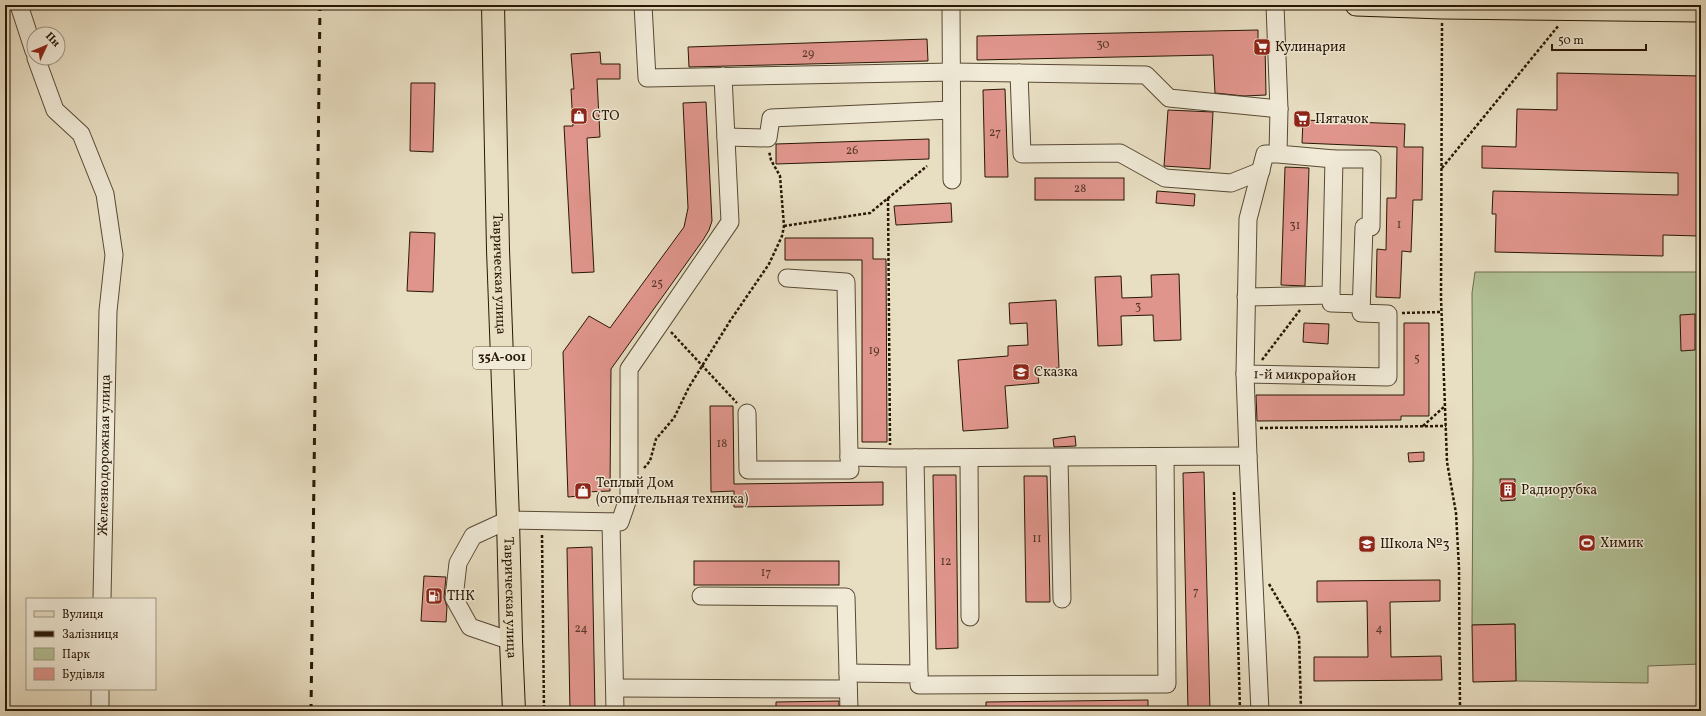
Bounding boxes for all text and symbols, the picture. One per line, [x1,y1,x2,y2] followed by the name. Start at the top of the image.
[26,26,66,66] north arrow
[1552,26,1646,52] scale bar
[41,29,63,51] text: Пн
[1558,33,1584,49] text: 50 m
[1096,37,1110,53] house number: 30
[1252,37,1272,57] supermarket icon: Кулинария
[1275,38,1346,57] place label: Кулинария
[802,46,814,62] house number: 29
[569,106,589,126] shop icon: СТО
[592,107,619,126] place label: СТО
[1292,109,1312,129] supermarket icon: Пятачок
[1315,110,1369,129] place label: Пятачок
[989,125,1001,141] house number: 27
[846,143,858,159] house number: 26
[1074,181,1086,197] house number: 28
[488,213,511,335] street label: Таврическая улица
[1397,217,1401,233] house number: 1
[1290,218,1300,234] house number: 31
[651,276,663,292] house number: 25
[1135,299,1141,315] house number: 3
[869,343,879,359] house number: 19
[473,347,531,369] road number: 35А-001
[1414,351,1420,367] house number: 5
[1011,362,1031,382] school or university icon: Сказка
[1034,363,1078,382] place label: Сказка
[1253,365,1357,386] street label: 1-й микрорайон
[94,374,116,536] street label: Железнодорожная улица
[717,436,727,452] house number: 18
[596,474,748,509] place label: Теплый Дом (отопительная техника)
[1498,480,1518,500] building icon: Радиорубка
[573,481,593,501] shop icon: Теплый Дом (отопительная техника)
[1521,481,1597,500] place label: Радиорубка
[1032,531,1042,547] house number: 11
[1577,533,1597,553] sports icon: Химик
[1357,534,1377,554] school or university icon: Школа №3
[1600,534,1644,553] place label: Химик
[1380,535,1450,554] place label: Школа №3
[499,537,521,659] street label: Таврическая улица
[940,554,952,570] house number: 12
[761,565,771,581] house number: 17
[1193,584,1199,600] house number: 7
[424,586,444,606] fuel station icon: ТНК
[447,587,475,606] place label: ТНК
[26,598,156,690] legend
[62,607,103,623] text: Вулиця
[574,621,588,637] house number: 24
[1375,621,1383,637] house number: 4
[62,627,118,643] text: Залізниця
[62,647,90,663] text: Парк
[62,667,105,683] text: Будівля

